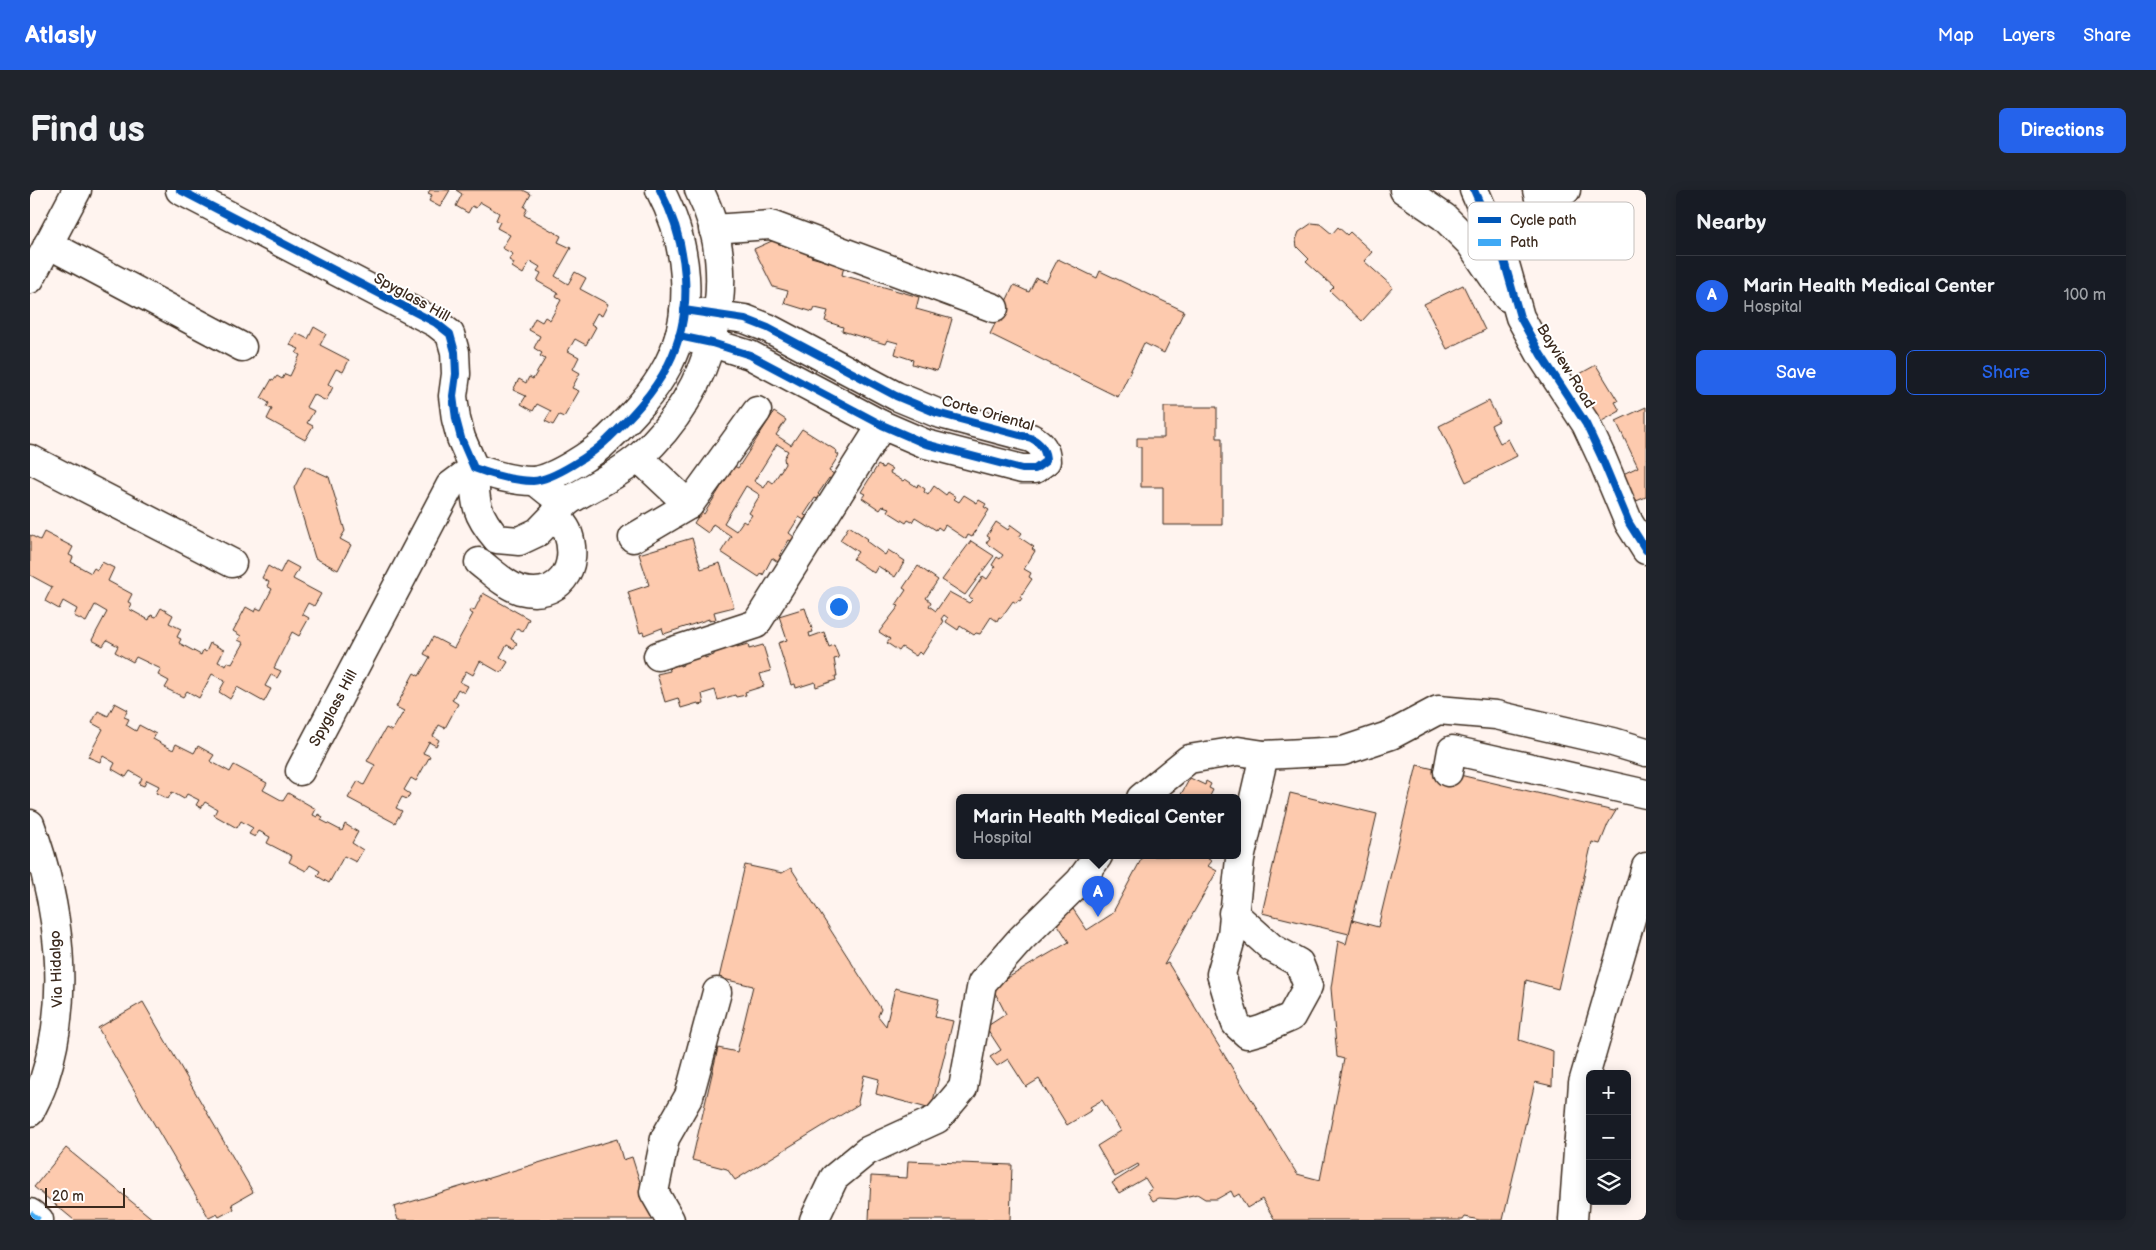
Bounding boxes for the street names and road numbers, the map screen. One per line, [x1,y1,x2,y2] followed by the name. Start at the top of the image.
[370,269,453,326] street label: Spyglass Hill
[1532,321,1599,412] street label: Bayview Road
[939,391,1036,436] street label: Corte Oriental
[305,667,362,750] street label: Spyglass Hill
[46,930,67,1008] street label: Via Hidalgo

